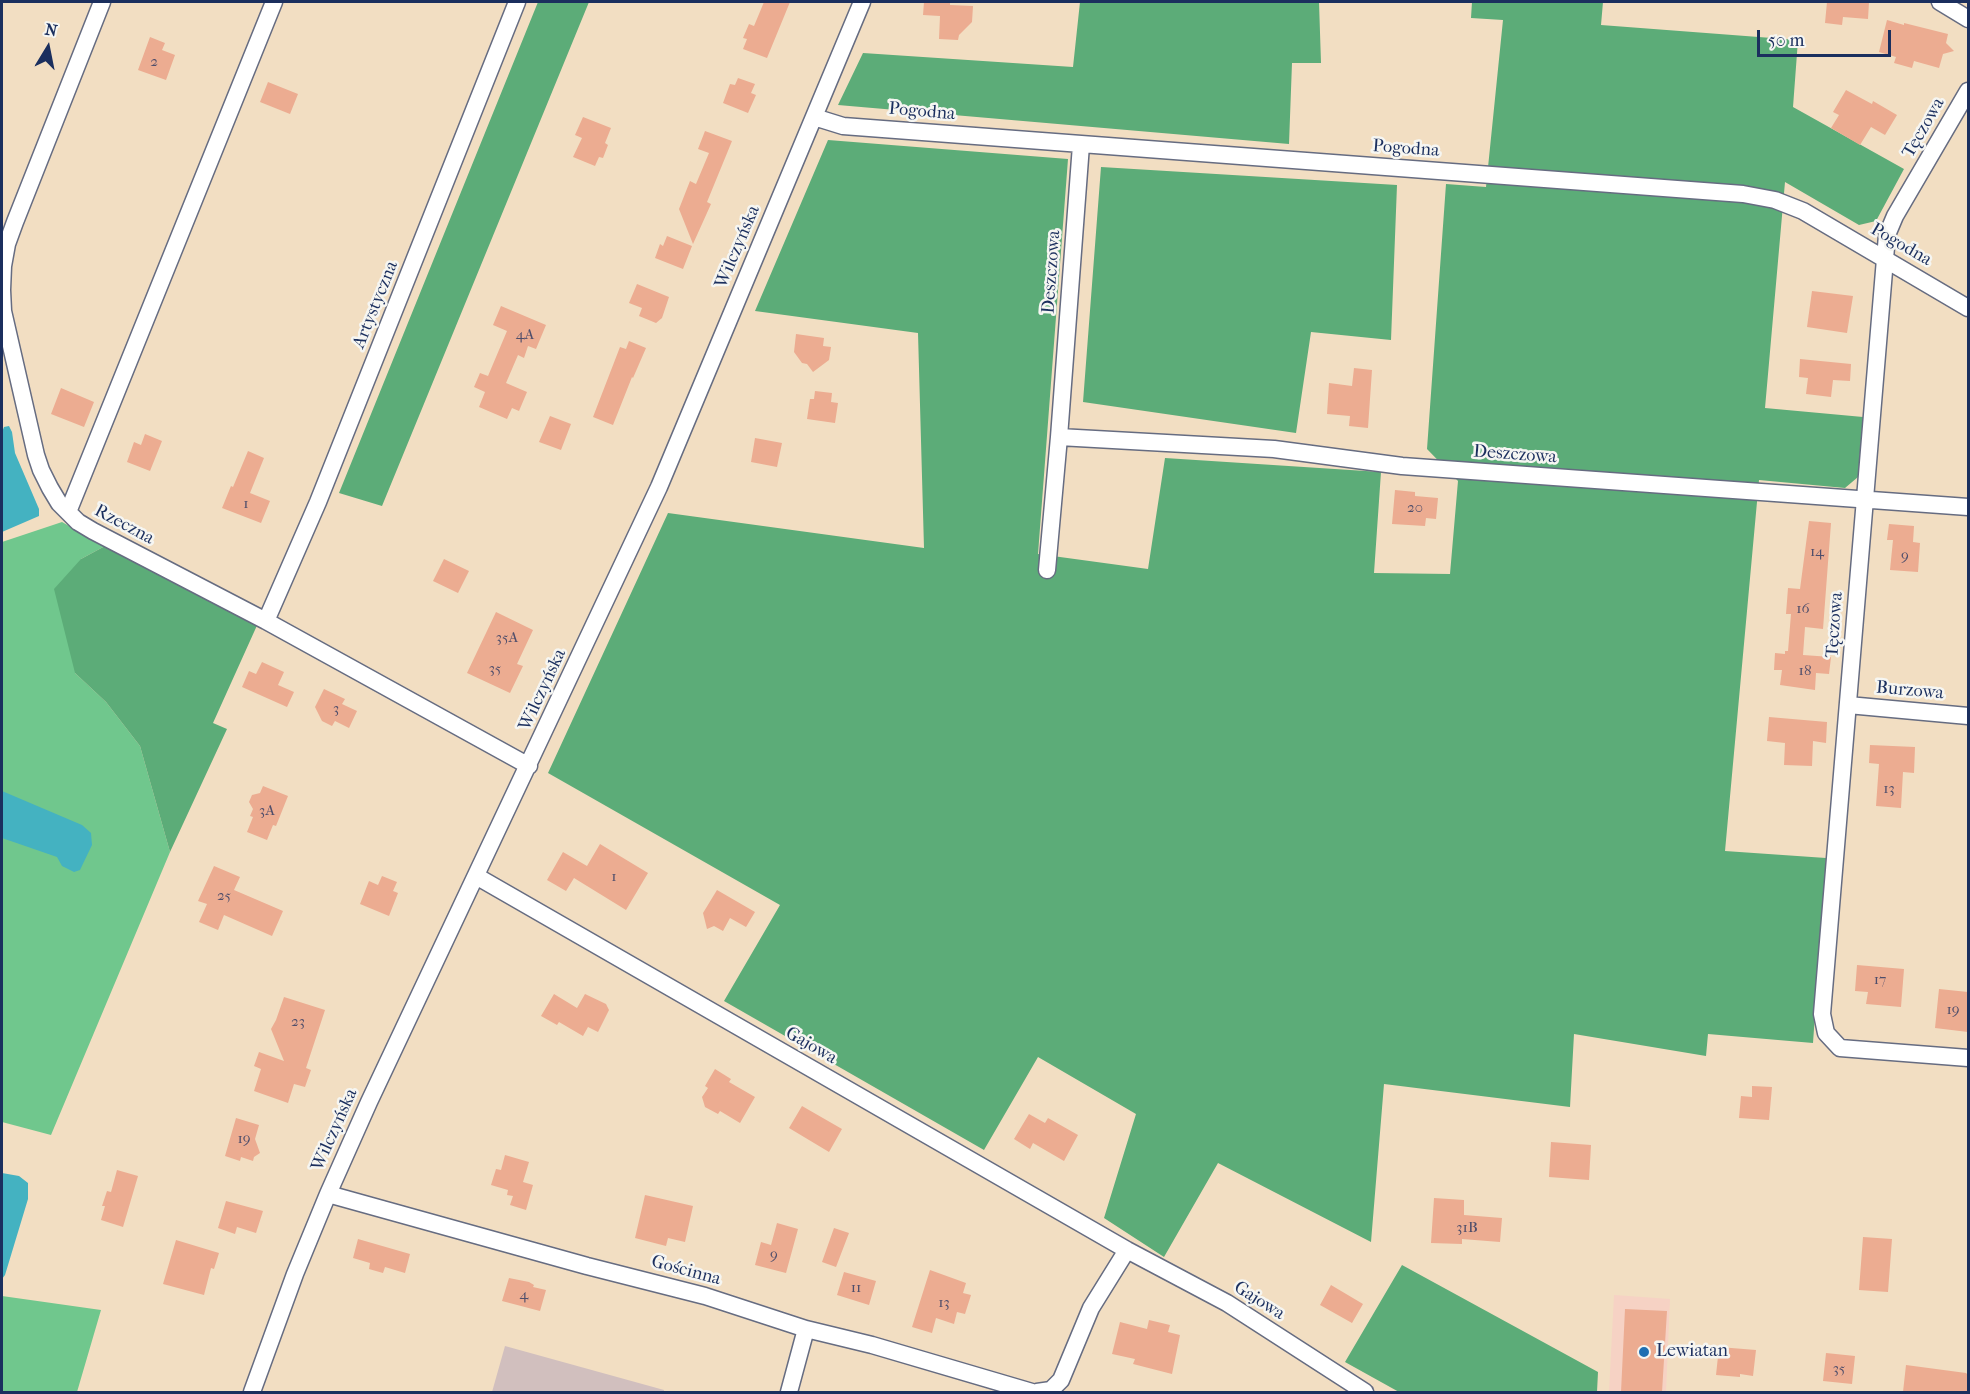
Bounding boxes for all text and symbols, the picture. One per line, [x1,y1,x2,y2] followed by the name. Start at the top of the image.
[18,18,78,78] north arrow
[1760,18,1894,56] scale bar
[44,19,59,40] text: N
[1768,30,1804,51] text: 50 m
[150,53,158,71] house number: 2
[1898,94,1950,162] street label: Tęczowa
[888,98,956,126] street label: Pogodna
[1372,136,1440,162] street label: Pogodna
[711,202,765,292] street label: Wilczyńska
[1867,219,1935,271] street label: Pogodna
[1038,230,1066,314] street label: Deszczowa
[349,258,403,352] street label: Artystyczna
[516,326,534,344] house number: 4A
[1473,441,1557,469] street label: Deszczowa
[243,495,249,513] house number: 1
[1407,499,1423,517] house number: 20
[90,500,158,550] street label: Rzeczna
[1810,543,1824,561] house number: 14
[1901,547,1909,565] house number: 9
[1822,591,1848,659] street label: Tęczowa
[1796,600,1810,618] house number: 16
[496,629,518,647] house number: 35A
[515,646,571,734] street label: Wilczyńska
[489,660,501,678] house number: 35
[1799,662,1811,680] house number: 18
[1875,677,1945,705] street label: Burzowa
[333,700,339,718] house number: 3
[1883,780,1895,798] house number: 13
[259,802,275,820] house number: 3A
[611,868,617,886] house number: 1
[217,887,231,905] house number: 25
[1874,971,1886,989] house number: 17
[1946,1001,1960,1019] house number: 19
[291,1013,305,1031] house number: 23
[781,1023,841,1069] street label: Gajowa
[307,1086,363,1174] street label: Wilczyńska
[237,1130,251,1148] house number: 19
[1456,1219,1478,1237] house number: 31B
[770,1246,778,1264] house number: 9
[649,1251,723,1291] street label: Gościnna
[1230,1277,1288,1325] street label: Gajowa
[851,1279,861,1297] house number: 11
[520,1286,528,1304] house number: 4
[938,1294,950,1312] house number: 13
[1656,1341,1728,1363] place label: Lewiatan
[1637,1345,1651,1359] marker: Lewiatan
[1833,1360,1845,1378] house number: 35

